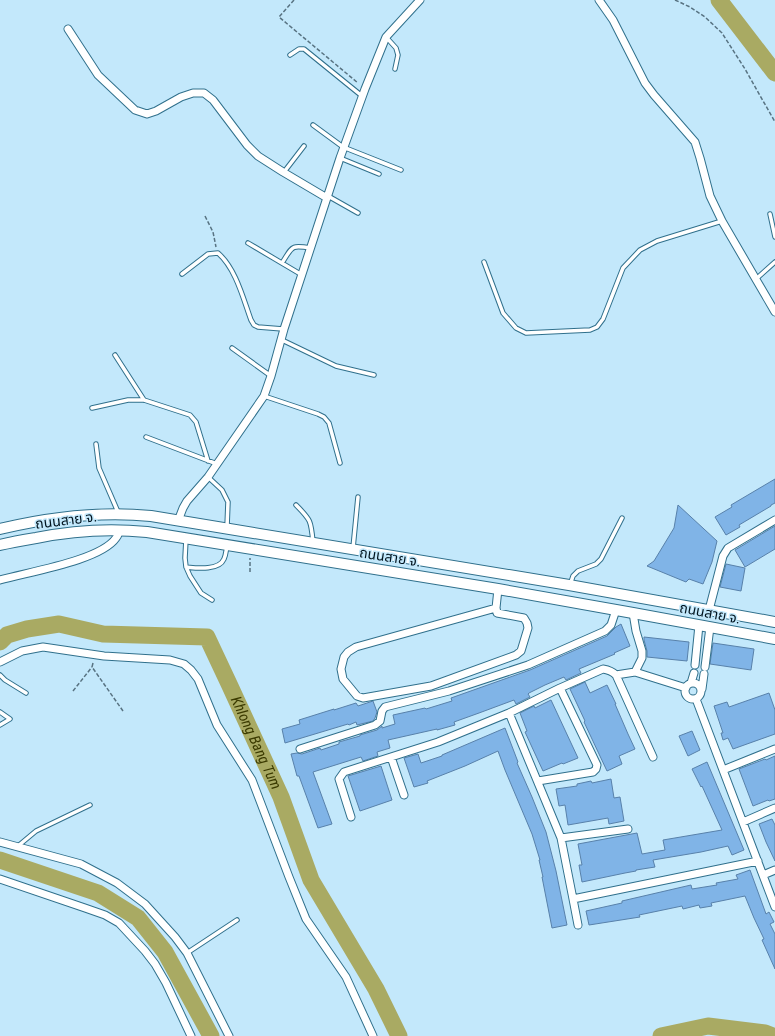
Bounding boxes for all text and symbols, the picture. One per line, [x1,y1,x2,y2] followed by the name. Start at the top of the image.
[34,508,98,532] street label: ถนนสาย จ.
[358,544,422,570] street label: ถนนสาย จ.
[678,599,742,627] street label: ถนนสาย จ.
[227,693,285,792] water label: Khlong Bang Tum

